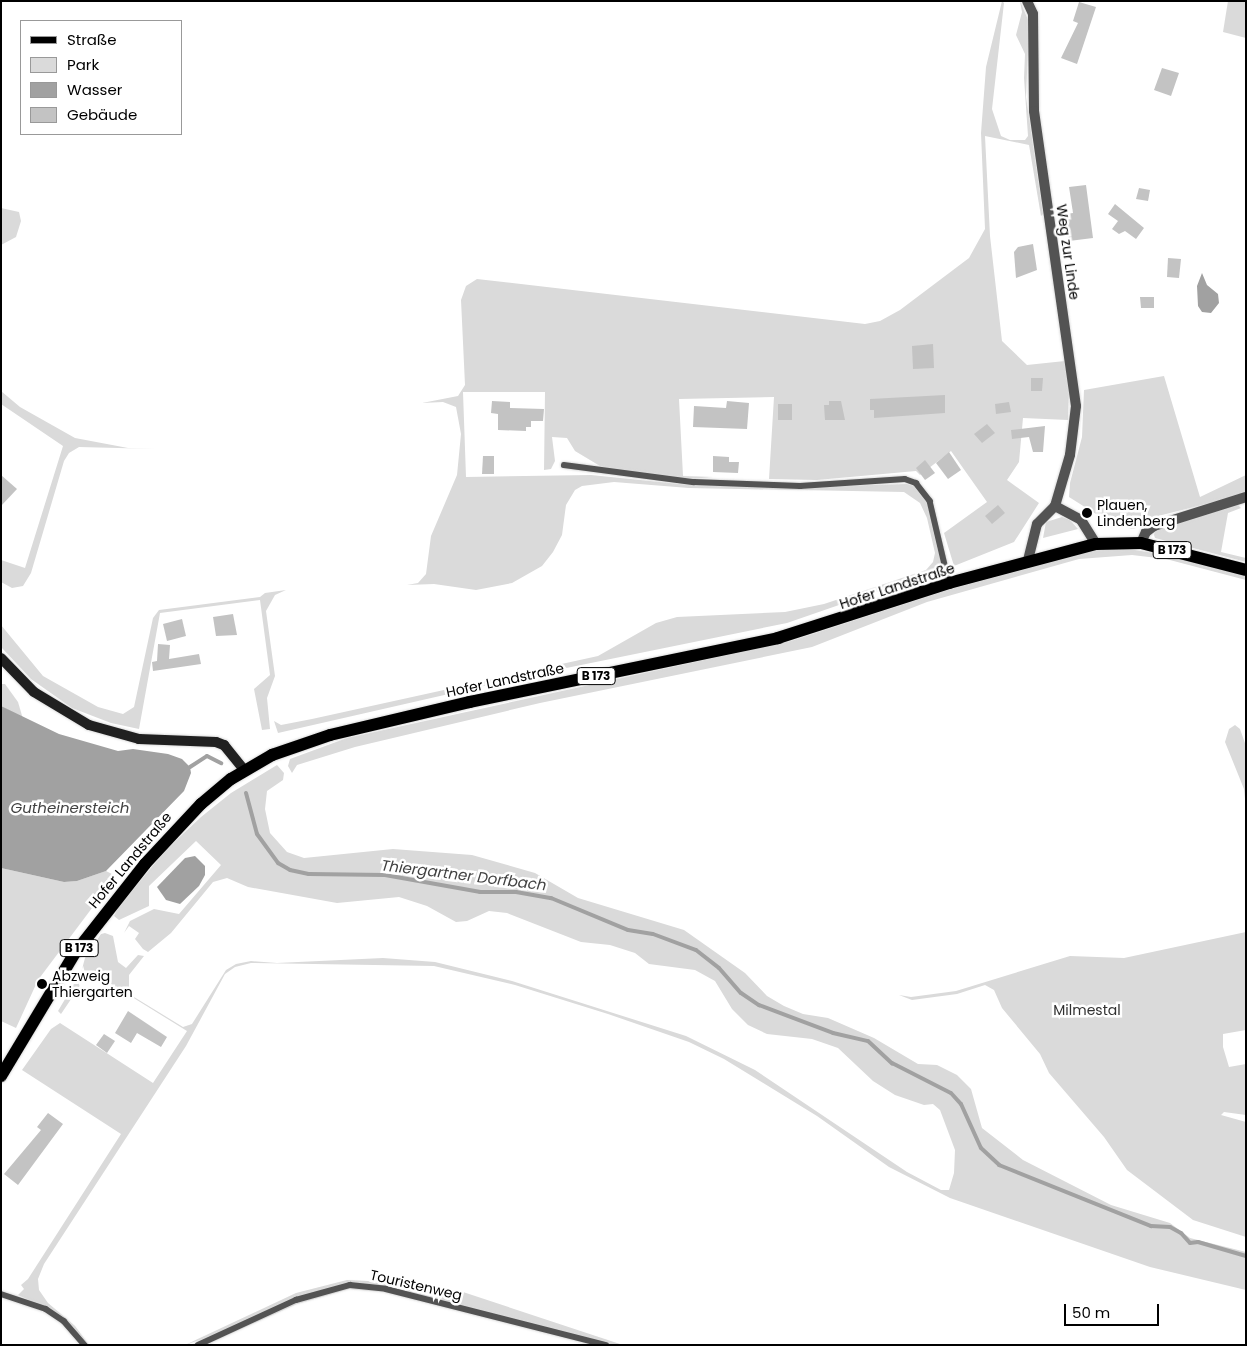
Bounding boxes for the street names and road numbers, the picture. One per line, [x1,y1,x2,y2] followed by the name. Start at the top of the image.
[1053,203,1083,301] street label: Weg zur Linde
[1152,540,1192,560] road number: B 173
[837,559,957,613] street label: Hofer Landstraße
[444,659,566,701] street label: Hofer Landstraße
[576,666,616,686] road number: B 173
[85,809,175,911] street label: Hofer Landstraße
[59,938,99,958] road number: B 173
[368,1266,464,1304] street label: Touristenweg

